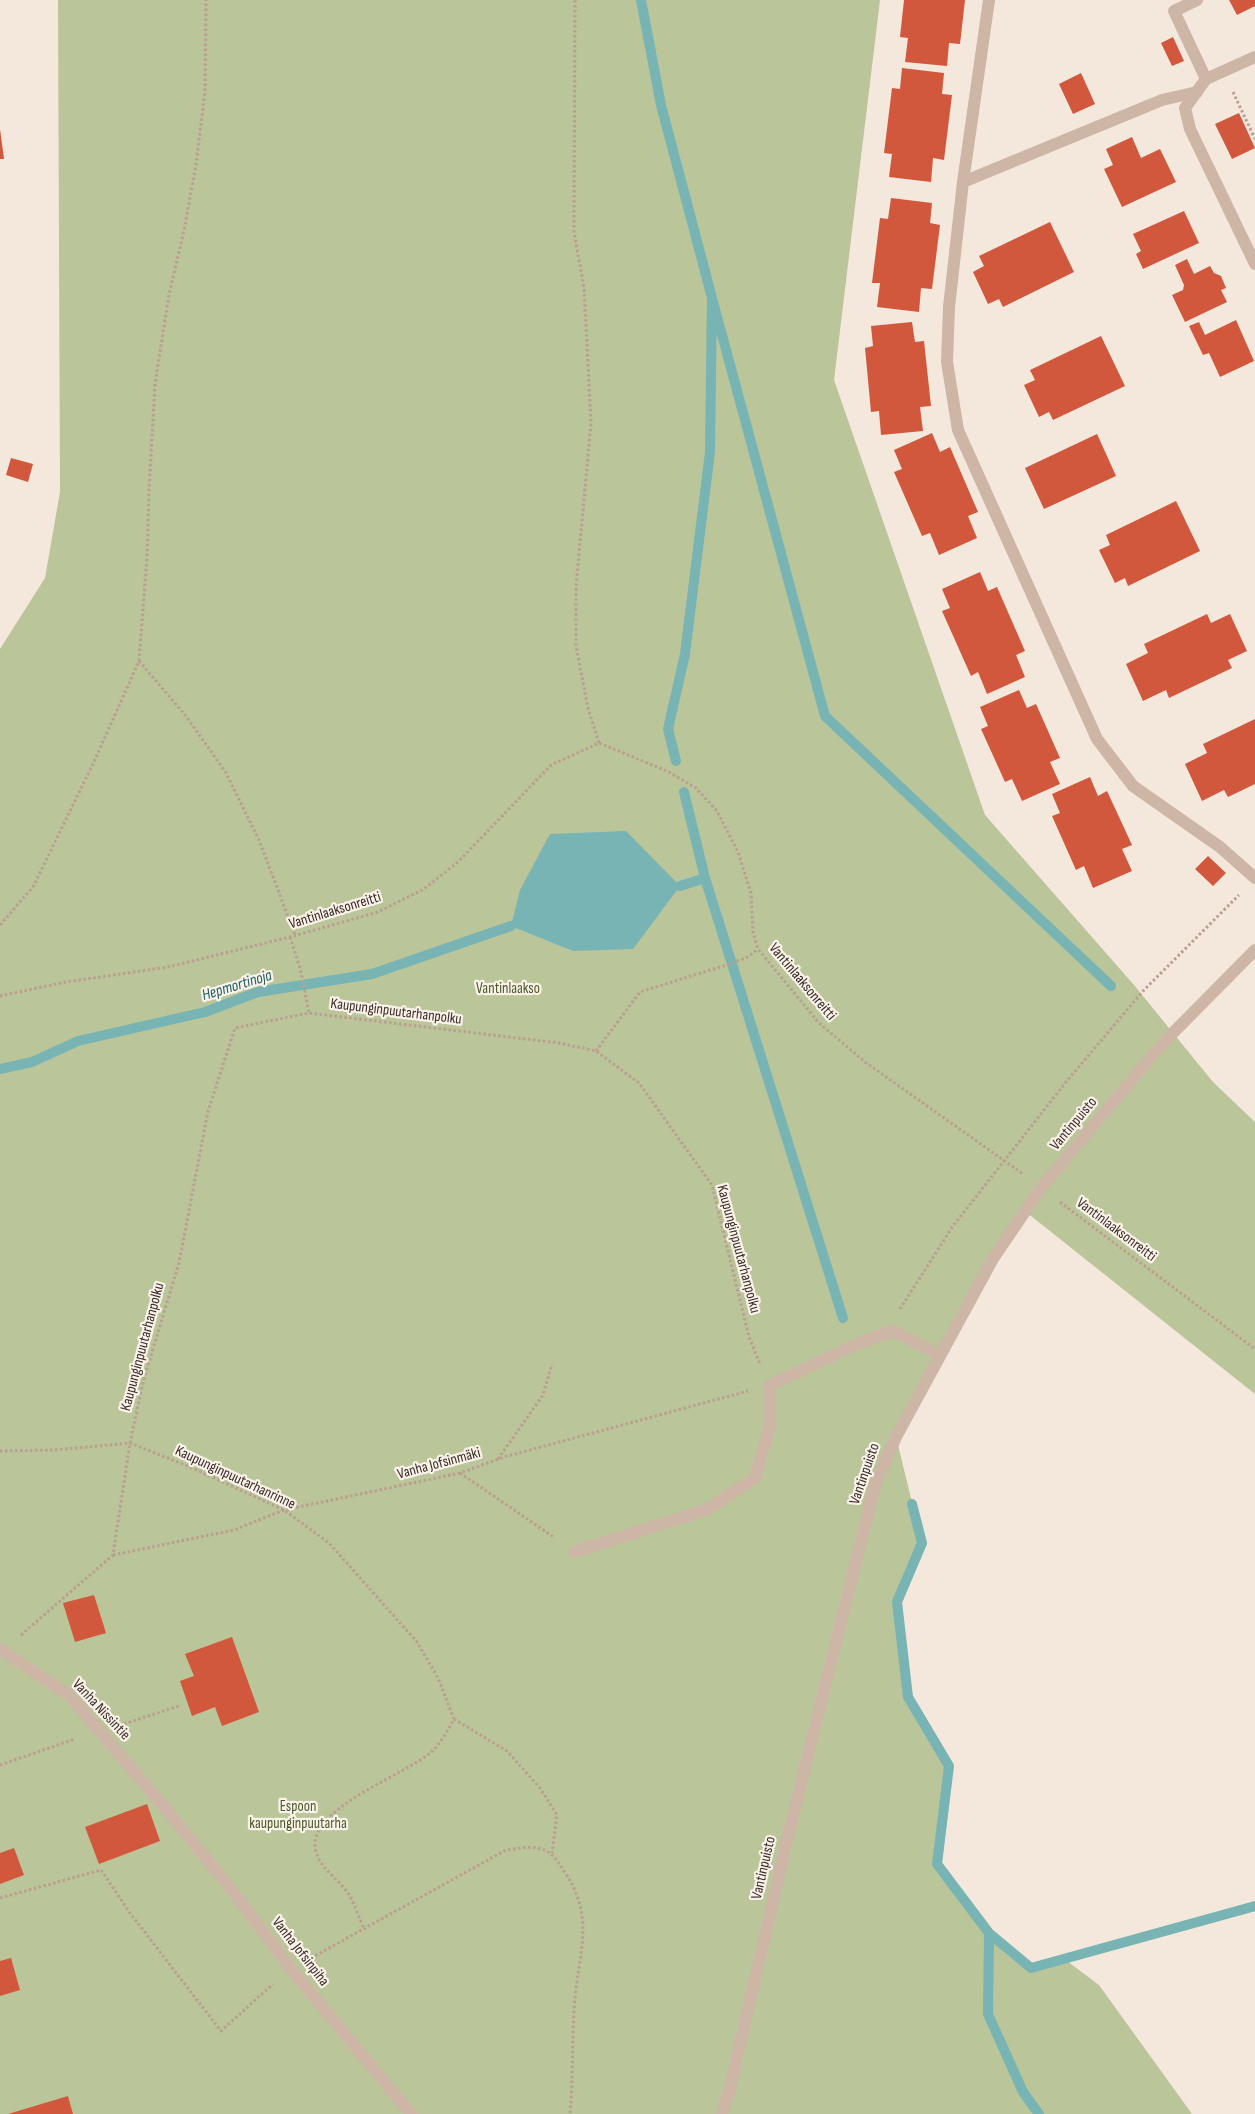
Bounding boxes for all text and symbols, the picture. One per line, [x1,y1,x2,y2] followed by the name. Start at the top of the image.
[287,888,383,934] street label: Vantinlaaksonreitti
[765,940,839,1024] street label: Vantinlaaksonreitti
[200,966,274,1006] water label: Hepmortinoja
[476,980,540,998] park label: Vantinlaakso
[329,995,463,1029] street label: Kaupunginpuutarhanpolku
[1047,1094,1101,1154] street label: Vantinpuisto
[712,1183,764,1315] street label: Kaupunginpuutarhanpolku
[1073,1194,1159,1266] street label: Vantinlaaksonreitti
[117,1281,169,1413] street label: Kaupunginpuutarhanpolku
[846,1441,884,1507] street label: Vantinpuisto
[172,1442,298,1514] street label: Kaupunginpuutarhanrinne
[396,1444,482,1484] street label: Vanha Jofsinmäki
[68,1676,134,1744] street label: Vanha Nissintie
[249,1798,347,1833] park label: Espoon kaupunginpuutarha
[748,1835,780,1901] street label: Vantinpuisto
[268,1914,332,1990] street label: Vanha Jofsinpiha

